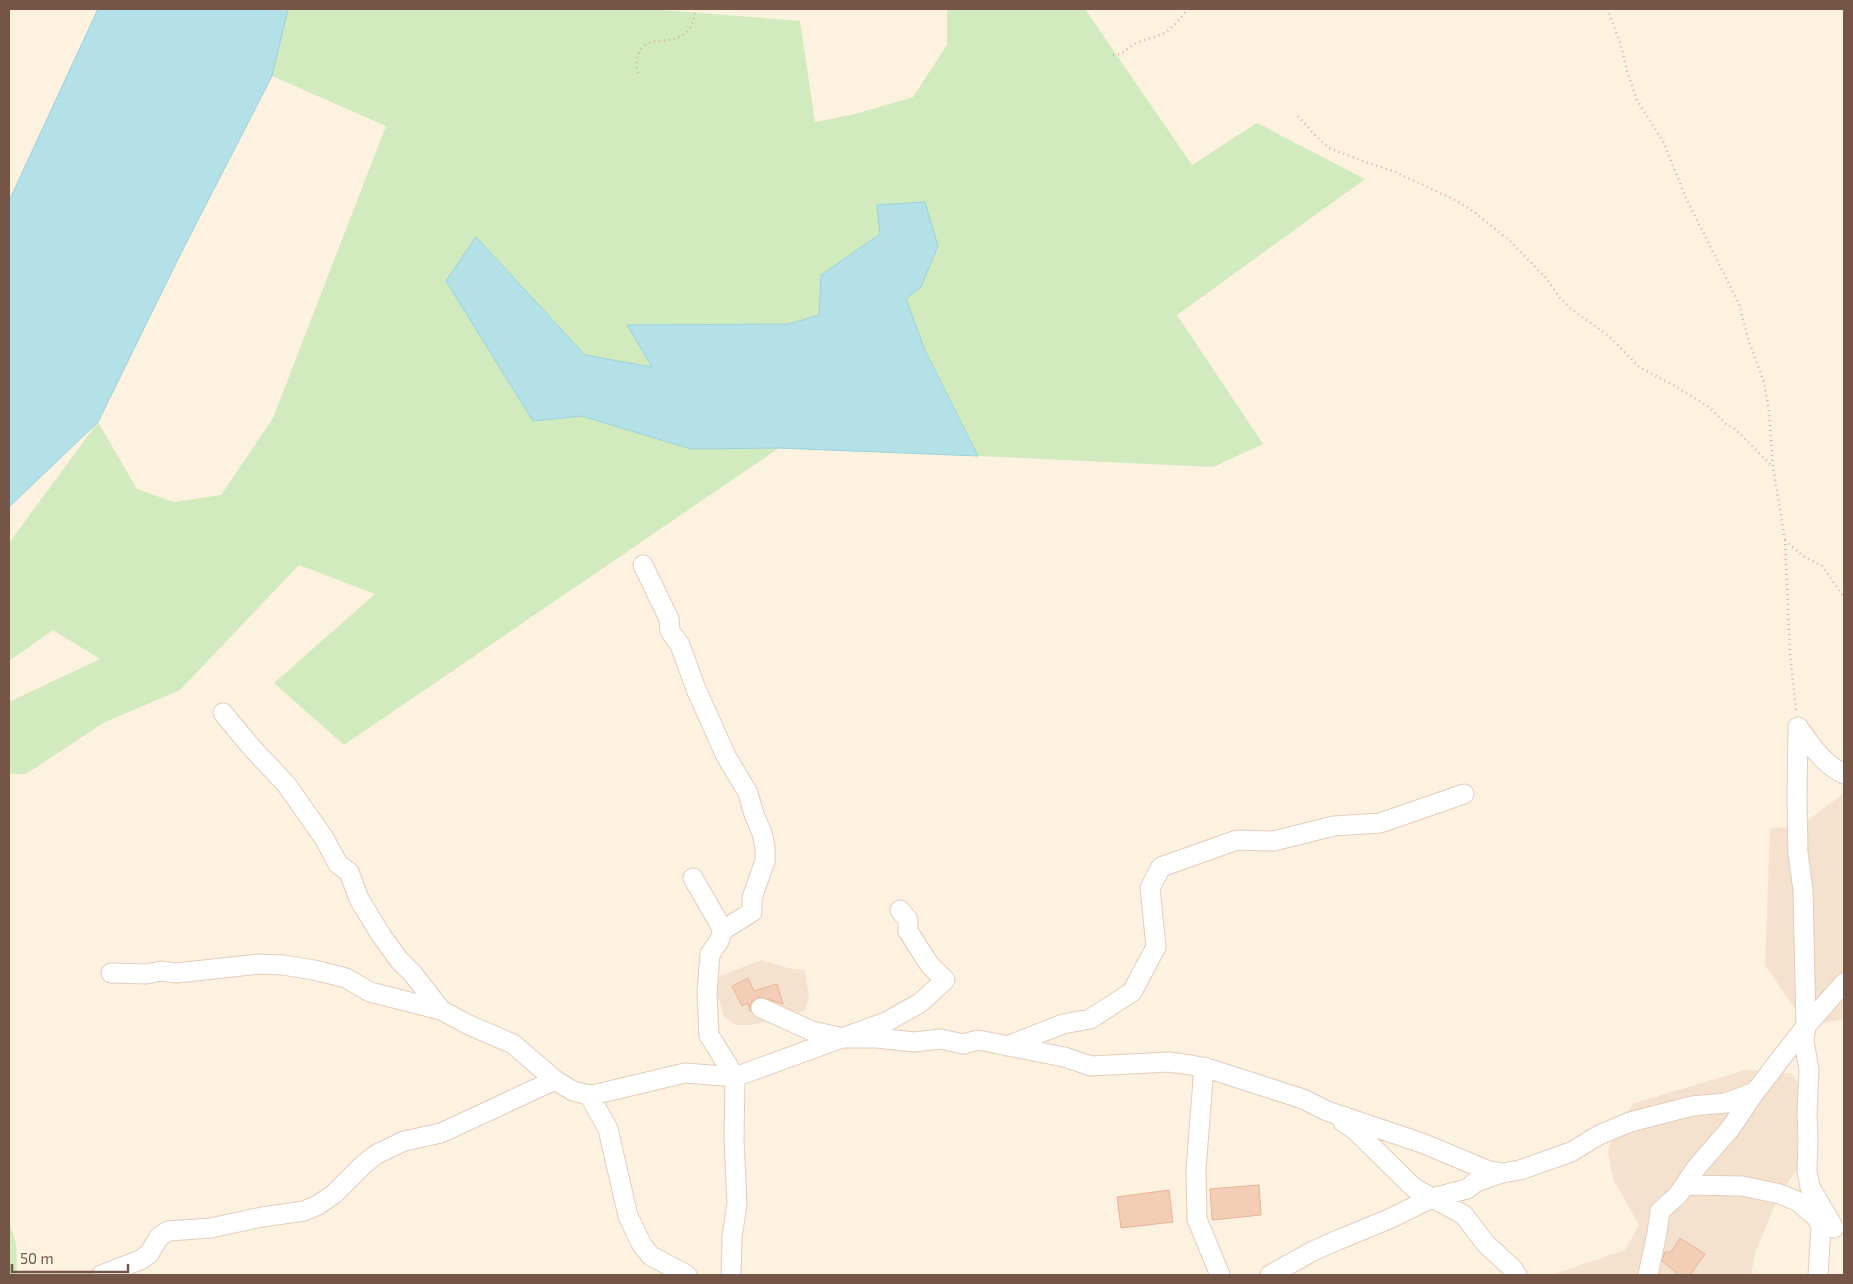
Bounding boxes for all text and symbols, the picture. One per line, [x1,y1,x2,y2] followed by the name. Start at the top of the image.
[12,1242,129,1274] scale bar
[20,1249,54,1267] text: 50 m

